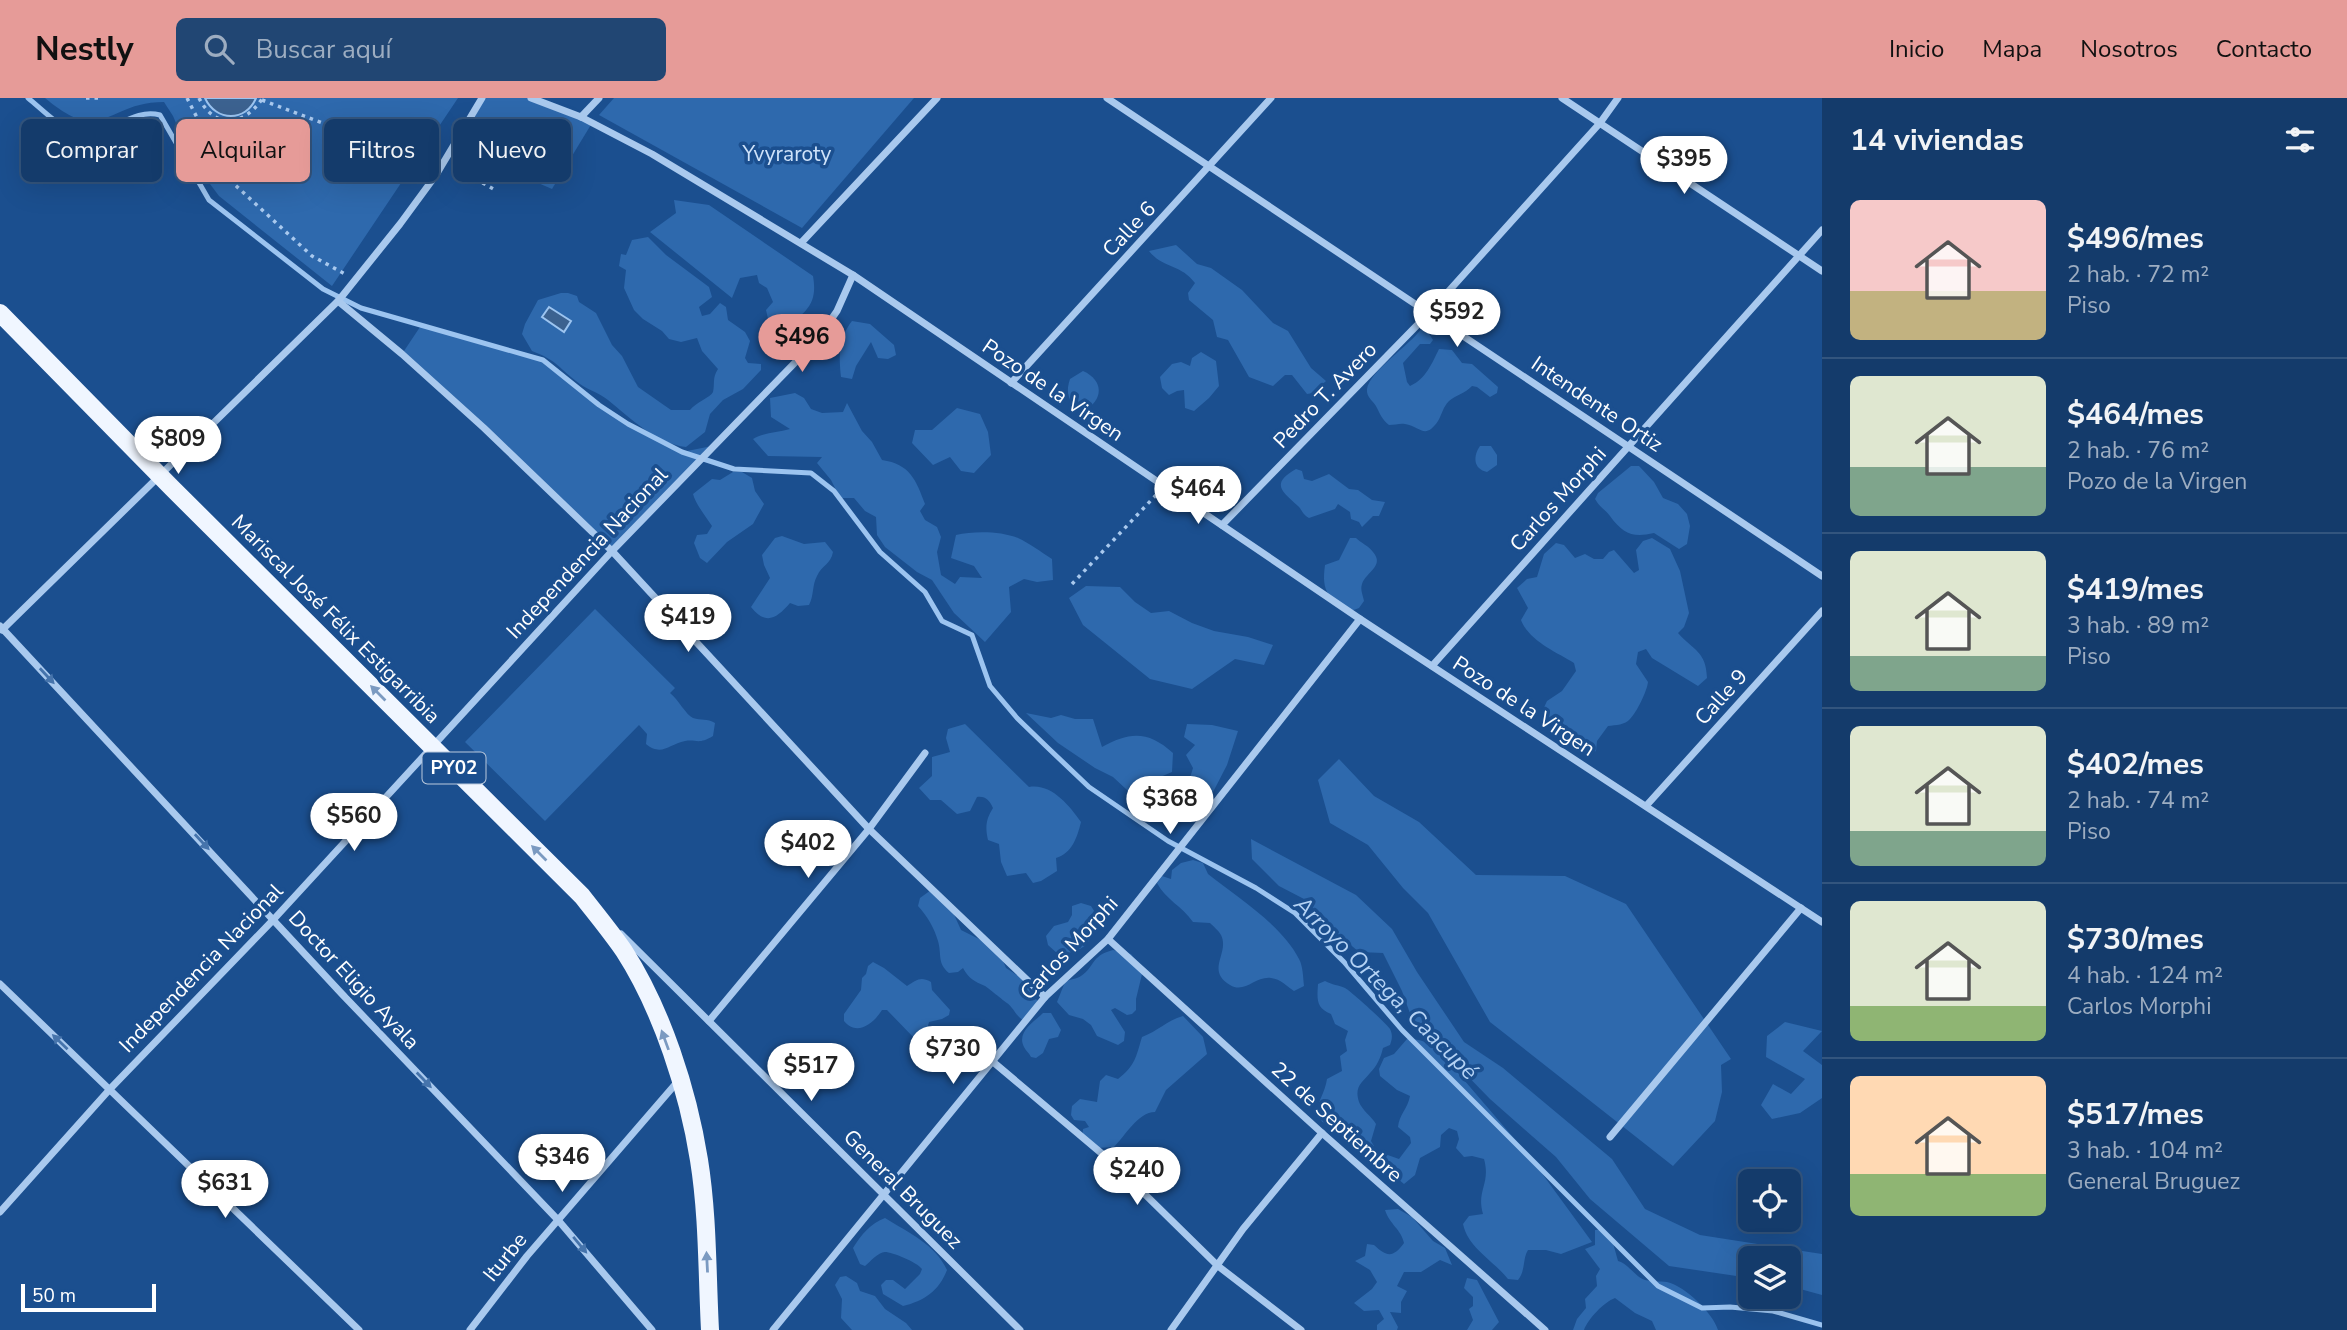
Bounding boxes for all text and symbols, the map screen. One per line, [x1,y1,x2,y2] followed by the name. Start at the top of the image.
[176,18,666,81] search box
[35,27,134,72] text: Nestly
[200,30,238,68] icon: search
[256,32,392,67] text: Buscar aquí
[1889,33,1944,65] text: Inicio
[1982,33,2042,65] text: Mapa
[2080,33,2178,65] text: Nosotros
[2216,33,2312,65] text: Contacto
[21,119,162,182] chip: Comprar
[176,119,310,182] chip: Alquilar
[324,119,439,182] chip: Filtros
[453,119,571,182] chip: Nuevo
[1850,120,2024,161] text: 14 viviendas
[2281,121,2319,159] icon: filters
[1643,136,1725,196] pin: $395
[742,140,832,168] park label: Yvyraroty
[1656,143,1712,174] text: $395
[1096,195,1162,263] street label: Calle 6
[2067,218,2204,259] text: $496/mes
[1906,228,1990,312] icon: home
[2067,259,2209,290] text: 2 hab. · 72 m²
[1416,289,1498,349] pin: $592
[2067,290,2111,321] text: Piso
[1429,296,1485,327] text: $592
[761,314,843,374] pin: $496
[774,321,830,352] text: $496
[977,332,1129,448] street label: Pozo de la Virgen
[1267,336,1383,454] street label: Pedro T. Avero
[1526,350,1668,459] street label: Intendente Ortiz
[2067,394,2204,435] text: $464/mes
[1906,404,1990,488] icon: home
[137,416,219,476] pin: $809
[150,423,206,454] text: $809
[2067,435,2209,466] text: 2 hab. · 76 m²
[1503,441,1613,557] street label: Carlos Morphi
[500,461,674,645] street label: Independencia Nacional
[1157,466,1239,526] pin: $464
[2067,466,2247,497] text: Pozo de la Virgen
[1170,473,1226,504] text: $464
[225,508,447,730] street label: Mariscal José Félix Estigarribia
[2067,569,2204,610] text: $419/mes
[1906,579,1990,663] icon: home
[647,594,729,654] pin: $419
[660,601,716,632] text: $419
[2067,610,2209,641] text: 3 hab. · 89 m²
[2067,641,2111,672] text: Piso
[1447,649,1601,763] street label: Pozo de la Virgen
[1688,663,1754,731] street label: Calle 9
[38,667,54,684] one-way arrow
[370,685,387,701] one-way arrow
[2067,744,2204,785] text: $402/mes
[422,752,486,783] road number: PY02
[1906,754,1990,838] icon: home
[1129,776,1211,836] pin: $368
[1142,783,1198,814] text: $368
[2067,785,2209,816] text: 2 hab. · 74 m²
[313,794,395,853] pin: $560
[326,800,382,831] text: $560
[2067,816,2111,847] text: Piso
[767,820,849,880] pin: $402
[780,827,836,858] text: $402
[193,833,209,850] one-way arrow
[531,845,548,862] one-way arrow
[113,877,290,1059] street label: Independencia Nacional
[1287,889,1485,1087] water label: Arroyo Ortega, Caacupé
[1014,890,1124,1006] street label: Carlos Morphi
[282,905,426,1055] street label: Doctor Eligio Ayala
[2067,919,2204,960] text: $730/mes
[1906,929,1990,1013] icon: home
[2067,960,2223,991] text: 4 hab. · 124 m²
[2067,991,2211,1022] text: Carlos Morphi
[912,1026,994,1086] pin: $730
[659,1029,670,1050] one-way arrow
[52,1033,69,1050] one-way arrow
[925,1033,981,1064] text: $730
[770,1044,852,1103] pin: $517
[783,1050,839,1081] text: $517
[1265,1055,1409,1189] street label: 22 de Septiembre
[415,1071,431,1088] one-way arrow
[2067,1094,2204,1135] text: $517/mes
[1906,1104,1990,1188] icon: home
[837,1123,969,1255] street label: General Bruguez
[521,1134,603,1194] pin: $346
[2067,1135,2223,1166] text: 3 hab. · 104 m²
[534,1141,590,1172] text: $346
[1096,1148,1178,1207] pin: $240
[1109,1154,1165,1185] text: $240
[184,1160,266,1220] pin: $631
[2067,1166,2240,1197] text: General Bruguez
[197,1167,253,1198] text: $631
[1738,1169,1801,1309] map controls
[1738,1169,1801,1232] button: locate
[477,1227,533,1287] street label: Iturbe
[572,1237,587,1254] one-way arrow
[1738,1246,1801,1309] button: layers
[701,1251,712,1273] one-way arrow
[21,1281,156,1313] scale bar
[32,1283,76,1309] text: 50 m

